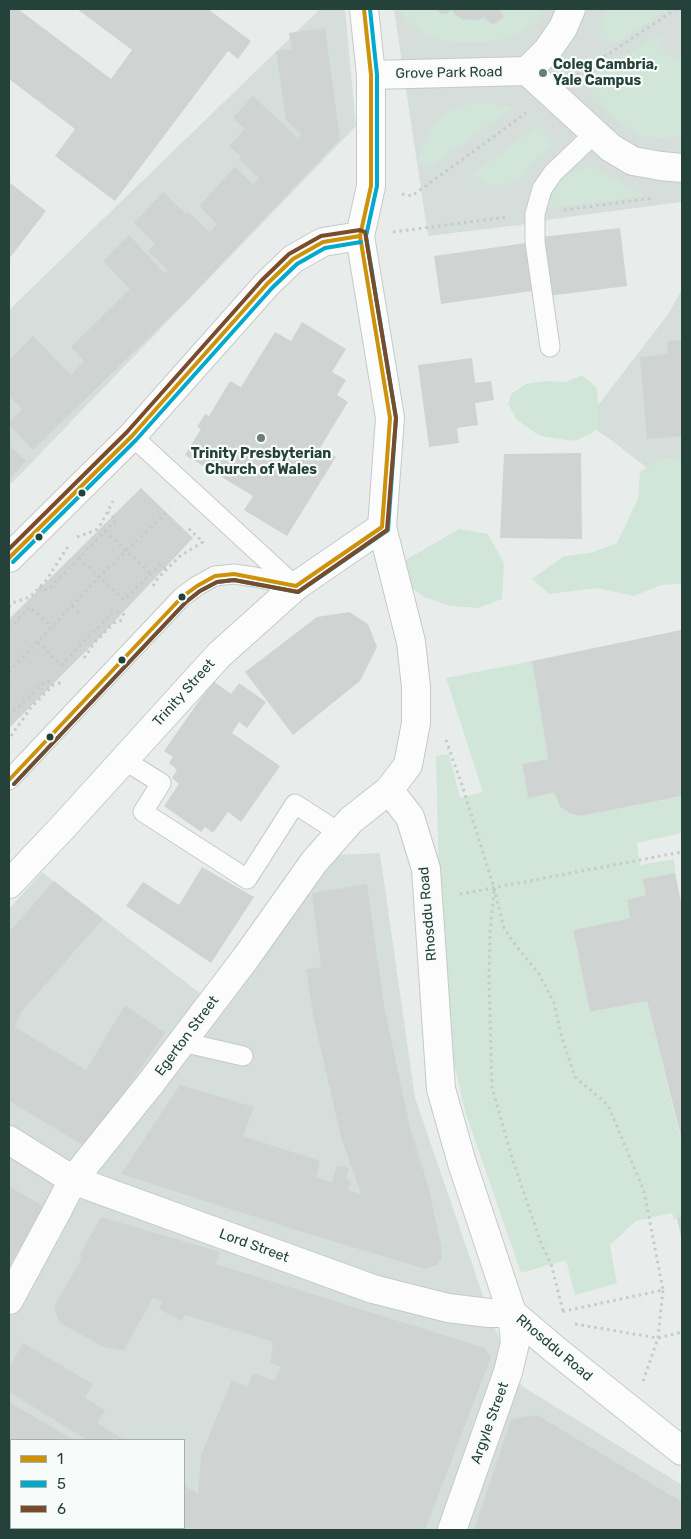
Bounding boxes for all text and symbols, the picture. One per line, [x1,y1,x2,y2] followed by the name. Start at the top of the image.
[553,57,658,90] place label: Coleg Cambria, Yale Campus
[395,64,503,82] street label: Grove Park Road
[537,67,549,79] marker: Coleg Cambria, Yale Campus
[255,432,267,444] marker: Trinity Presbyterian Church of Wales
[191,446,331,478] place label: Trinity Presbyterian Church of Wales
[77,488,87,498] unlabelled marker
[34,532,44,542] unlabelled marker
[177,592,187,602] unlabelled marker
[117,655,127,665] unlabelled marker
[149,656,219,730] street label: Trinity Street
[45,732,55,742] unlabelled marker
[416,866,440,962] street label: Rhosddu Road
[151,993,223,1079] street label: Egerton Street
[217,1226,291,1266] street label: Lord Street
[512,1311,596,1385] street label: Rhosddu Road
[467,1380,513,1466] street label: Argyle Street
[10,1439,185,1529] legend
[57,1450,63,1468] text: 1
[57,1475,66,1493] text: 5
[57,1500,66,1518] text: 6

